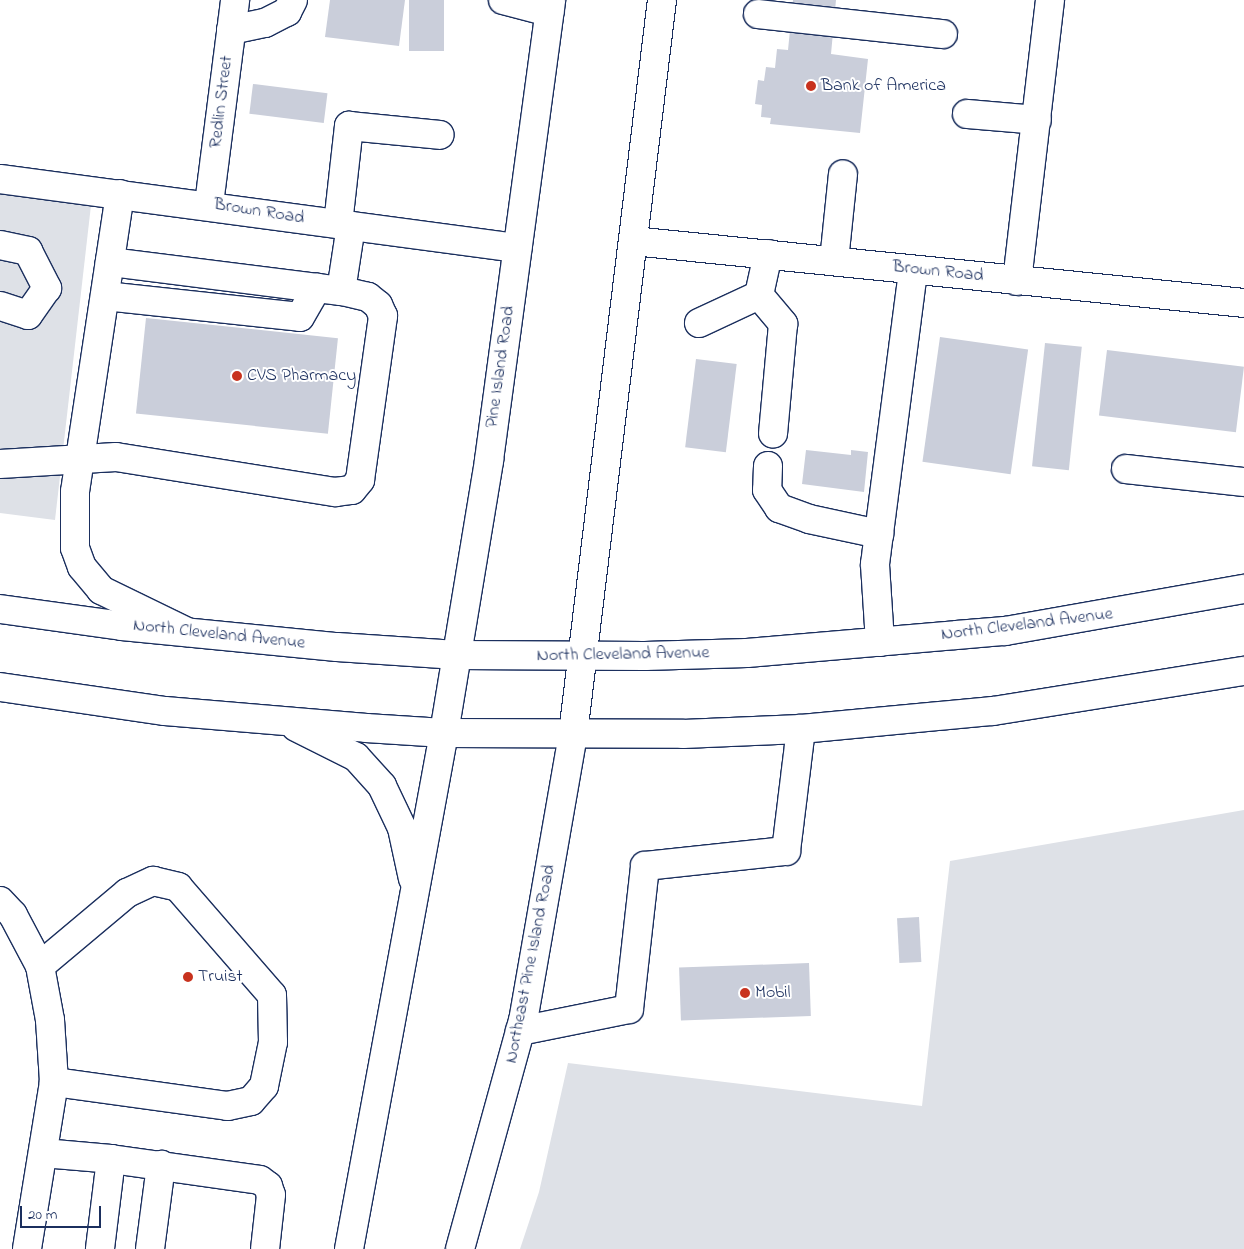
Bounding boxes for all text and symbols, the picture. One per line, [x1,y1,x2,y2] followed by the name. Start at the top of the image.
[206,54,238,150] street label: Redlin Street
[821,75,946,97] place label: Bank of America
[805,80,817,92] marker: Bank of America
[212,194,306,230] street label: Brown Road
[891,256,985,288] street label: Brown Road
[482,305,520,429] street label: Pine Island Road
[247,365,356,387] place label: CVS Pharmacy
[231,370,243,382] marker: CVS Pharmacy
[940,604,1114,646] street label: North Cleveland Avenue
[132,615,306,655] street label: North Cleveland Avenue
[536,643,710,667] street label: North Cleveland Avenue
[501,863,561,1065] street label: Northeast Pine Island Road
[198,966,243,988] place label: Truist
[182,971,194,983] marker: Truist
[755,982,791,1004] place label: Mobil
[739,987,751,999] marker: Mobil
[22,1196,104,1228] scale bar
[28,1204,57,1226] text: 20 m

